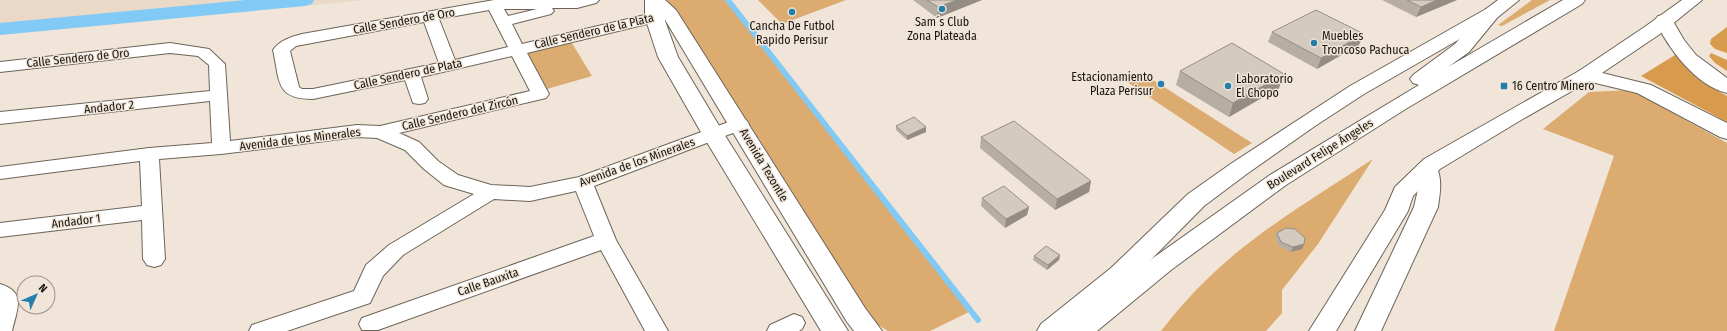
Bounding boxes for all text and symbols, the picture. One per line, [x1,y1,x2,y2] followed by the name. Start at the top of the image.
[937,4,947,14] marker: Sam´s Club Zona Plateada
[352,5,456,37] street label: Calle Sendero de Oro
[787,7,797,17] marker: Cancha De Futbol Rapido Perisur
[533,10,655,52] street label: Calle Sendero de la Plata
[907,15,977,43] place label: Sam´s Club Zona Plateada
[750,19,834,47] place label: Cancha De Futbol Rapido Perisur
[1322,29,1409,57] place label: Muebles Troncoso Pachuca
[1309,38,1319,48] marker: Muebles Troncoso Pachuca
[26,46,130,70] street label: Calle Sendero de Oro
[353,56,464,92] street label: Calle Sendero de Plata
[1071,70,1154,98] place label: Estacionamiento Plaza Perisur
[1236,72,1293,100] place label: Laboratorio El Chopo
[1156,79,1166,89] marker: Estacionamiento Plaza Perisur
[1512,79,1594,93] place label: 16 Centro Minero
[1223,81,1233,91] marker: Laboratorio El Chopo
[1499,81,1509,91] marker: 16 Centro Minero
[401,93,519,133] street label: Calle Sendero del Zircón
[83,97,135,117] street label: Andador 2
[1264,115,1376,192] street label: Boulevard Felipe Ángeles
[239,125,361,153] street label: Avenida de los Minerales
[737,126,791,204] street label: Avenida Tezontle
[577,135,697,189] street label: Avenida de los Minerales
[51,211,101,231] street label: Andador 1
[456,265,520,299] street label: Calle Bauxita
[16,275,56,315] north arrow
[36,281,50,295] text: N

